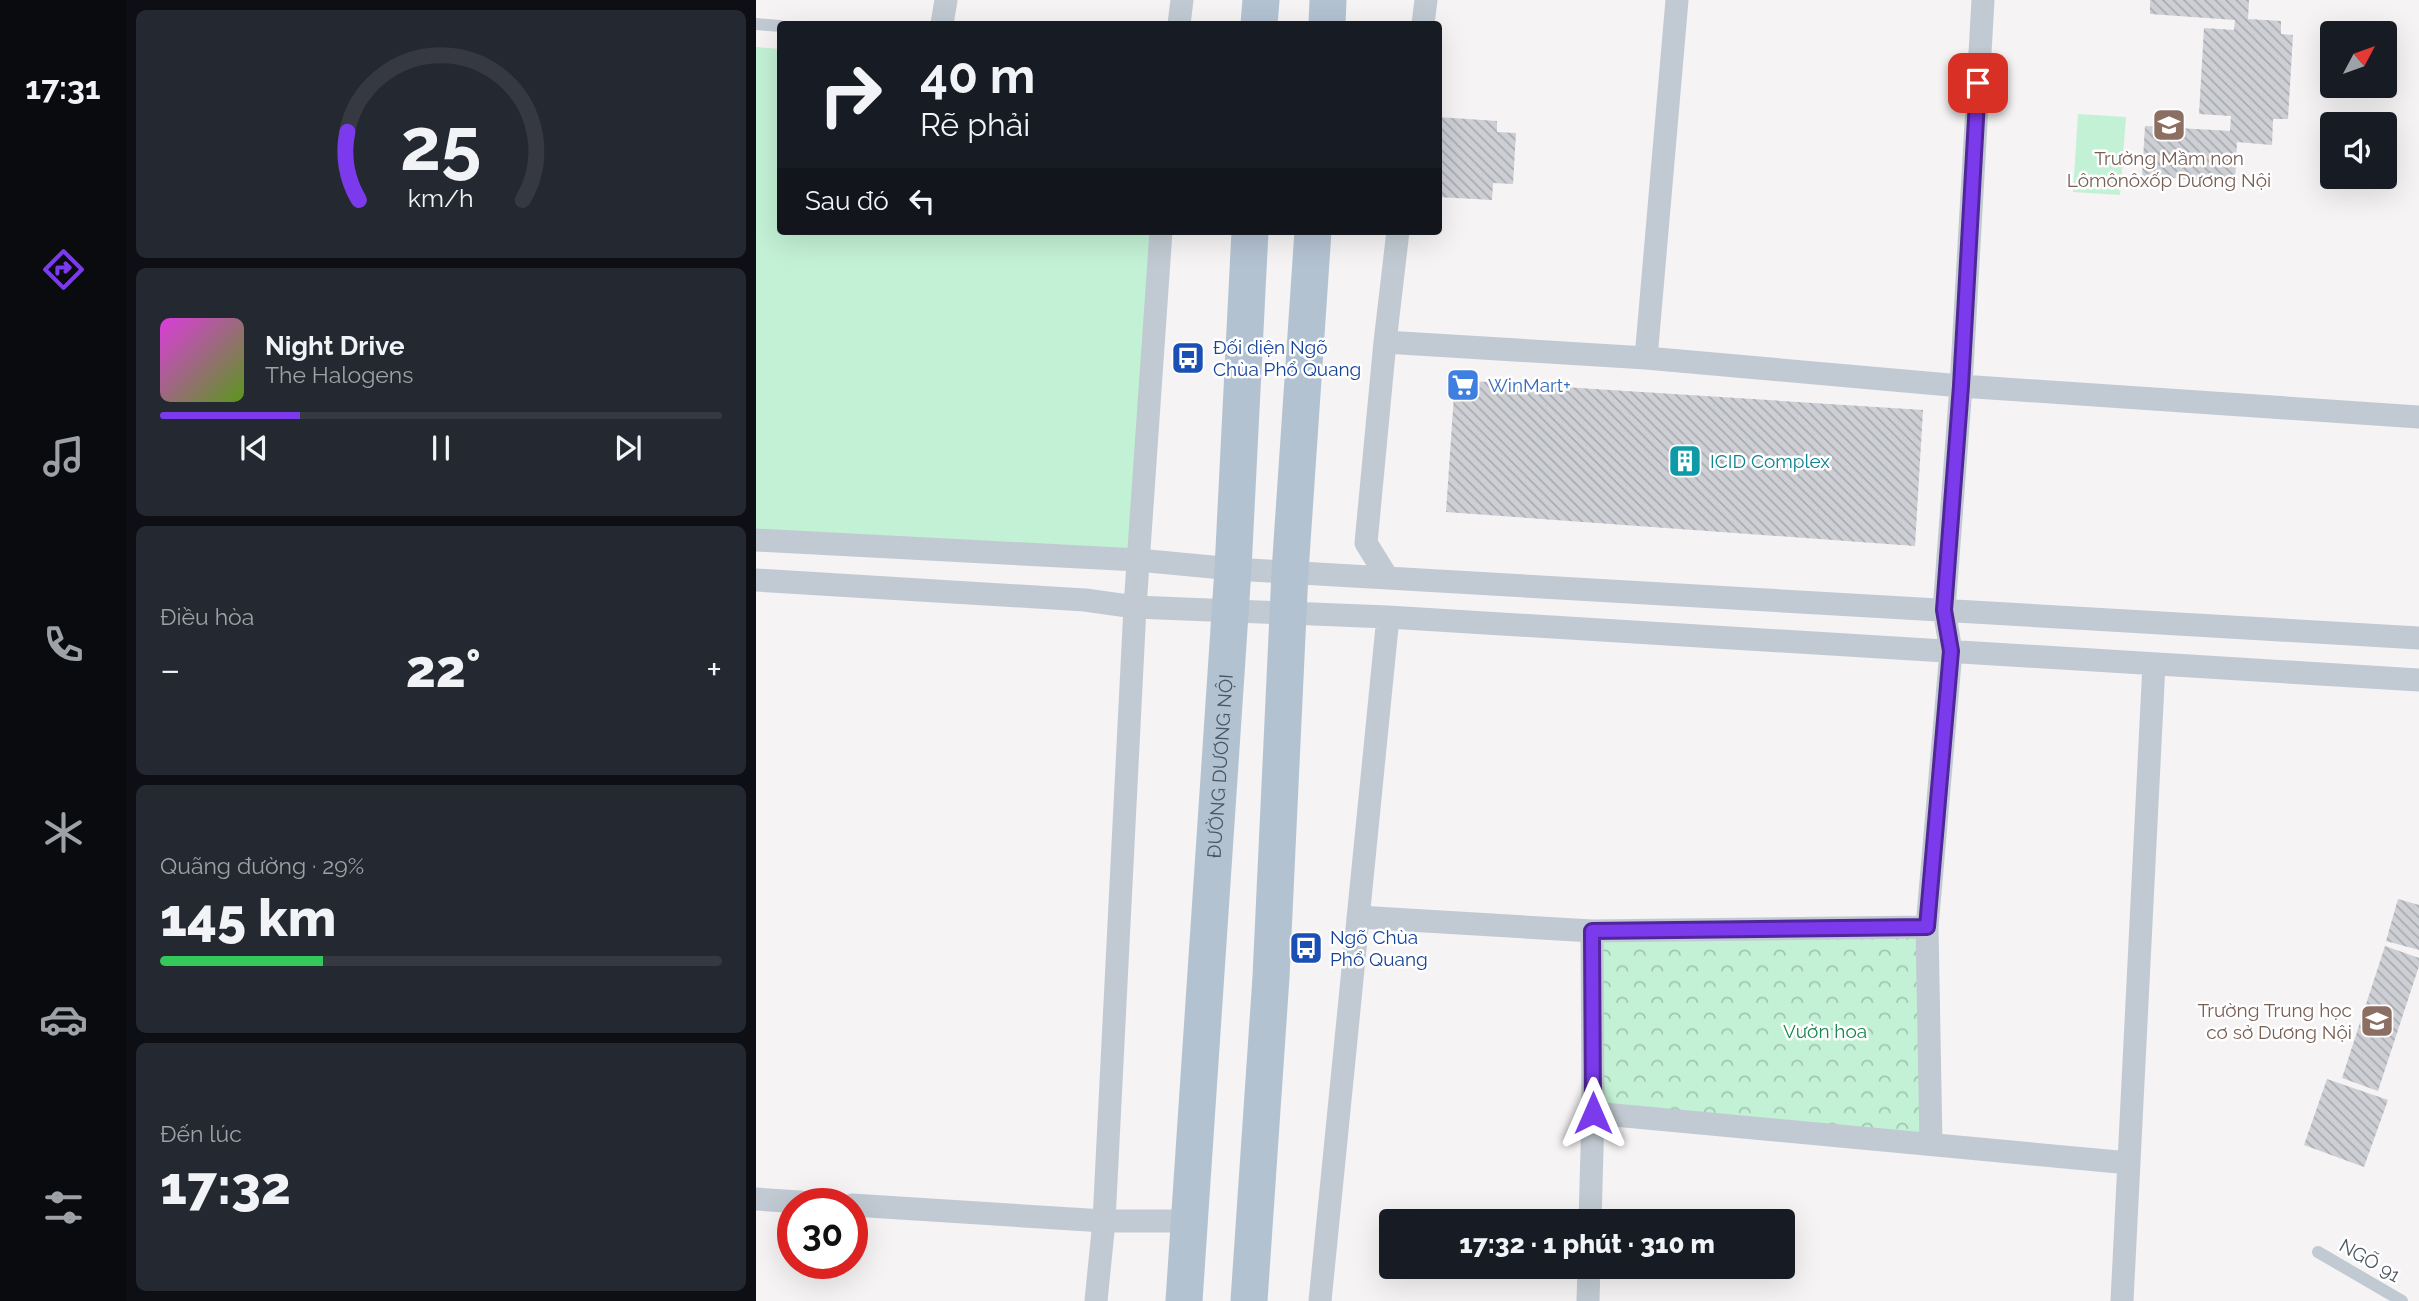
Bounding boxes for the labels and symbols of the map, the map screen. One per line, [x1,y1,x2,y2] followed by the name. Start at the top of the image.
[2320,21,2398,98] north arrow
[1948,53,2008,113] pin
[2150,106,2188,144] school or university icon: Trường Mầm non Lômônôxốp Dương Nội
[2067,147,2271,191] place label: Trường Mầm non Lômônôxốp Dương Nội
[1213,336,1361,380] place label: Đối diện Ngõ Chùa Phổ Quang
[1169,339,1207,377] bus stop icon: Đối diện Ngõ Chùa Phổ Quang
[1444,366,1482,404] supermarket icon: WinMart+
[1488,374,1571,396] place label: WinMart+
[1666,442,1704,480] building icon: ICID Complex
[1710,450,1830,472] place label: ICID Complex
[1203,673,1237,859] street label: ĐƯỜNG DƯƠNG NỘI
[1330,926,1428,970] place label: Ngõ Chùa Phổ Quang
[1287,929,1325,967] bus stop icon: Ngõ Chùa Phổ Quang
[2197,999,2352,1043] place label: Trường Trung học cơ sở Dương Nội
[2358,1002,2396,1040] school or university icon: Trường Trung học cơ sở Dương Nội
[1783,1020,1867,1042] park label: Vườn hoa
[1556,1076,1630,1150] position arrow
[777,1188,868,1279] speed limit sign: 30
[2336,1234,2404,1286] street label: NGÕ 91

